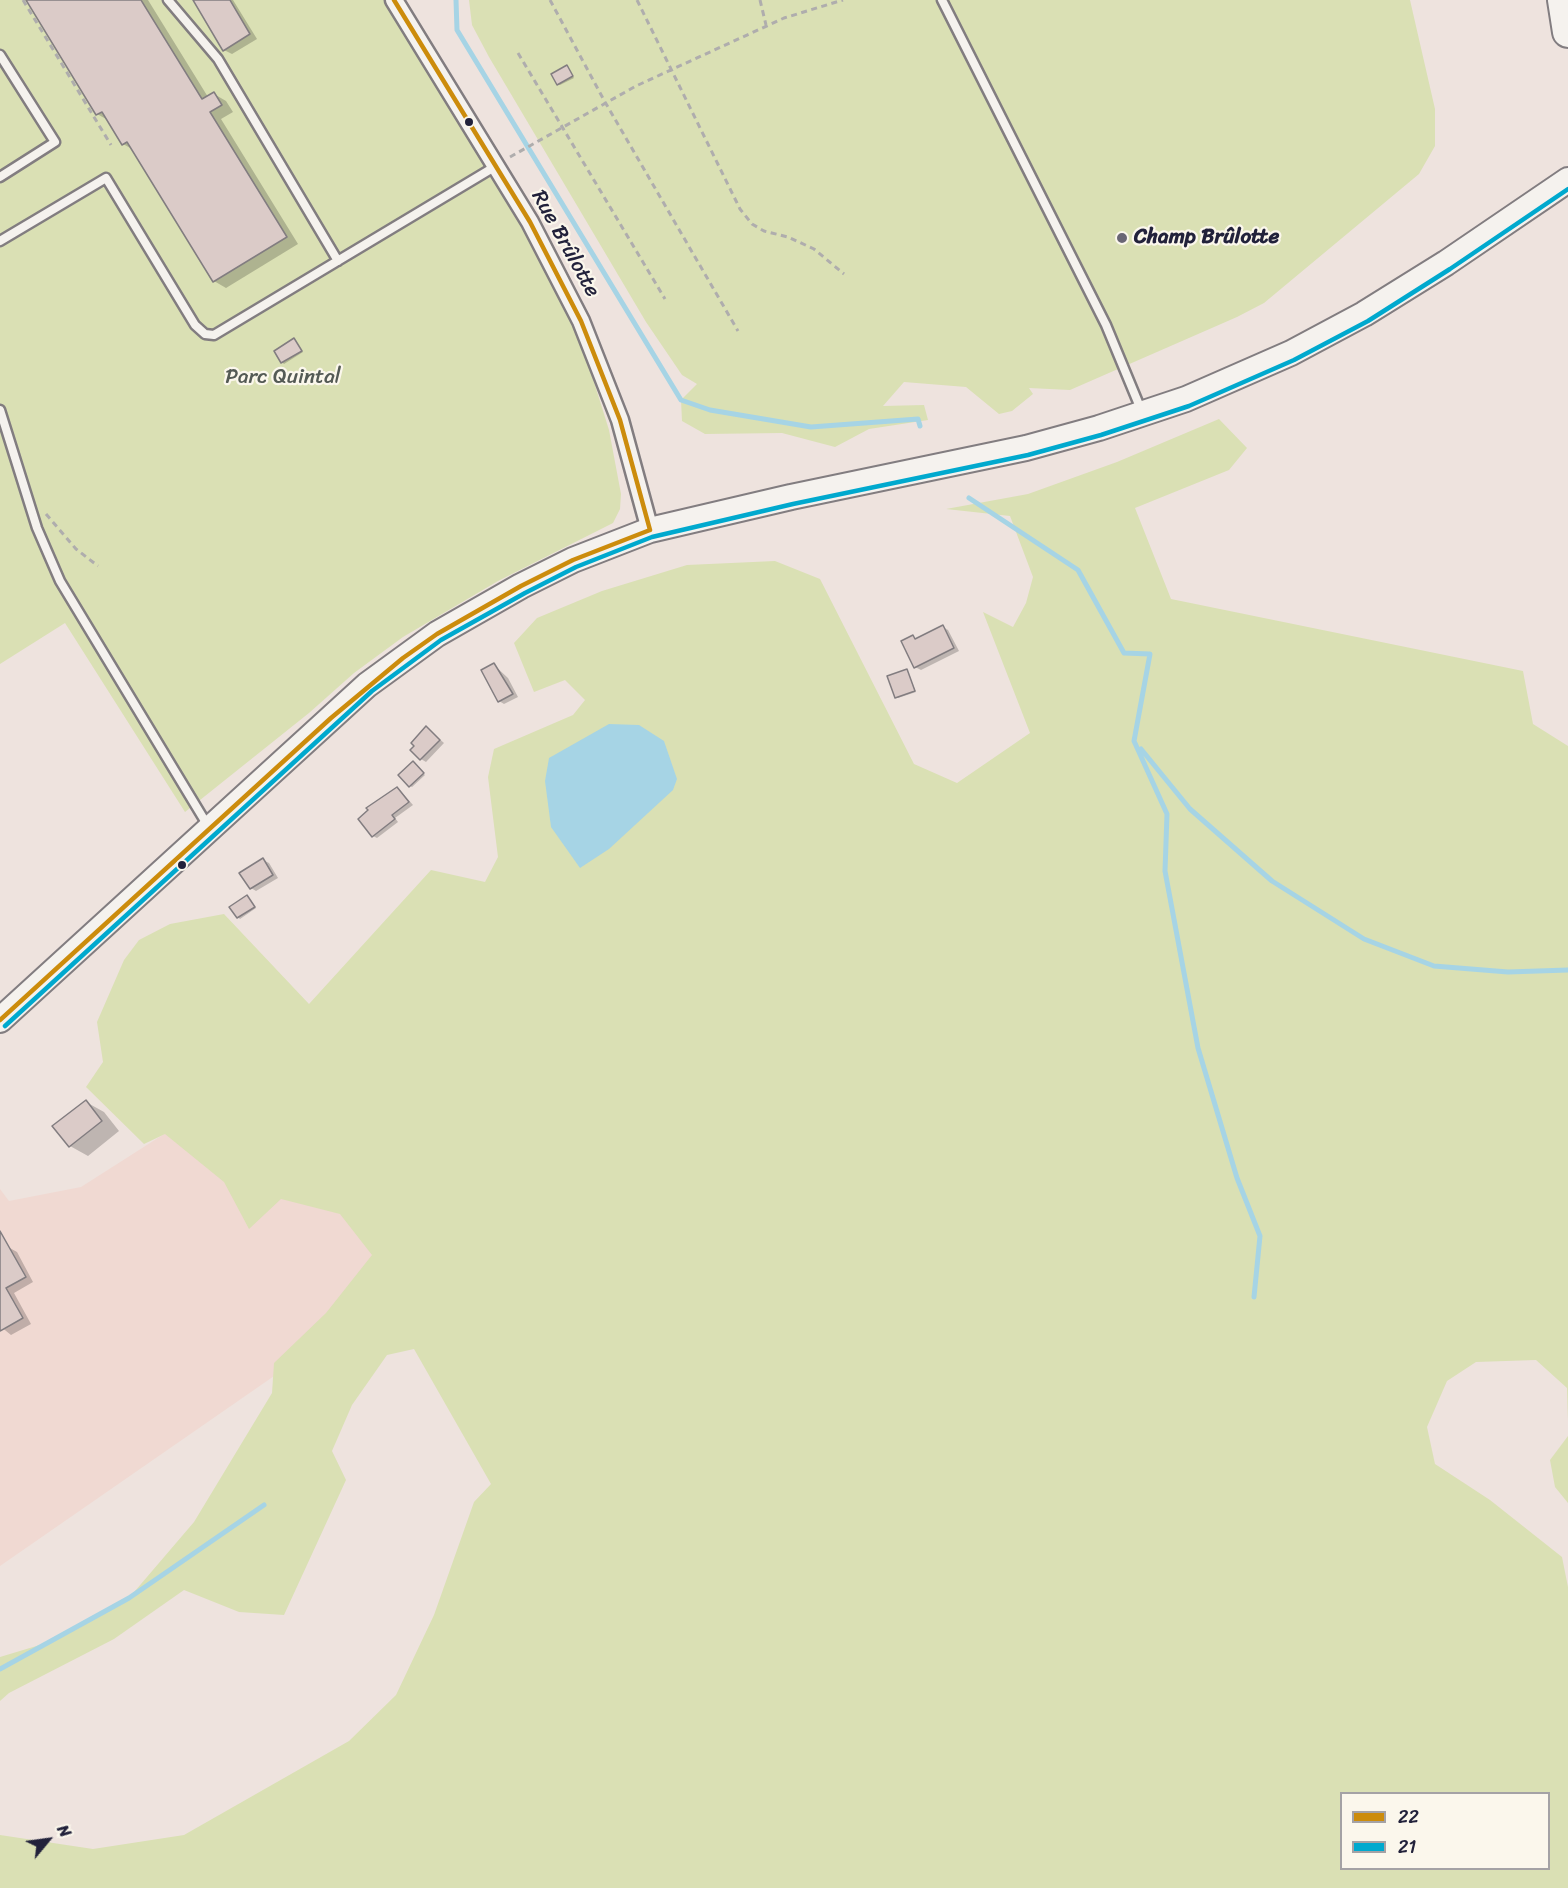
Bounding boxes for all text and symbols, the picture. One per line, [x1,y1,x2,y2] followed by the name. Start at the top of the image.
[463,116,475,128] unlabelled marker
[525,186,605,302] street label: Rue Brûlotte
[1134,225,1279,251] place label: Champ Brûlotte
[1115,231,1129,245] marker: Champ Brûlotte
[225,365,341,391] park label: Parc Quintal
[176,859,188,871] unlabelled marker
[1340,1792,1550,1870] legend
[1398,1801,1419,1833] text: 22
[18,1810,78,1870] north arrow
[49,1819,80,1843] text: N
[1398,1831,1416,1863] text: 21

